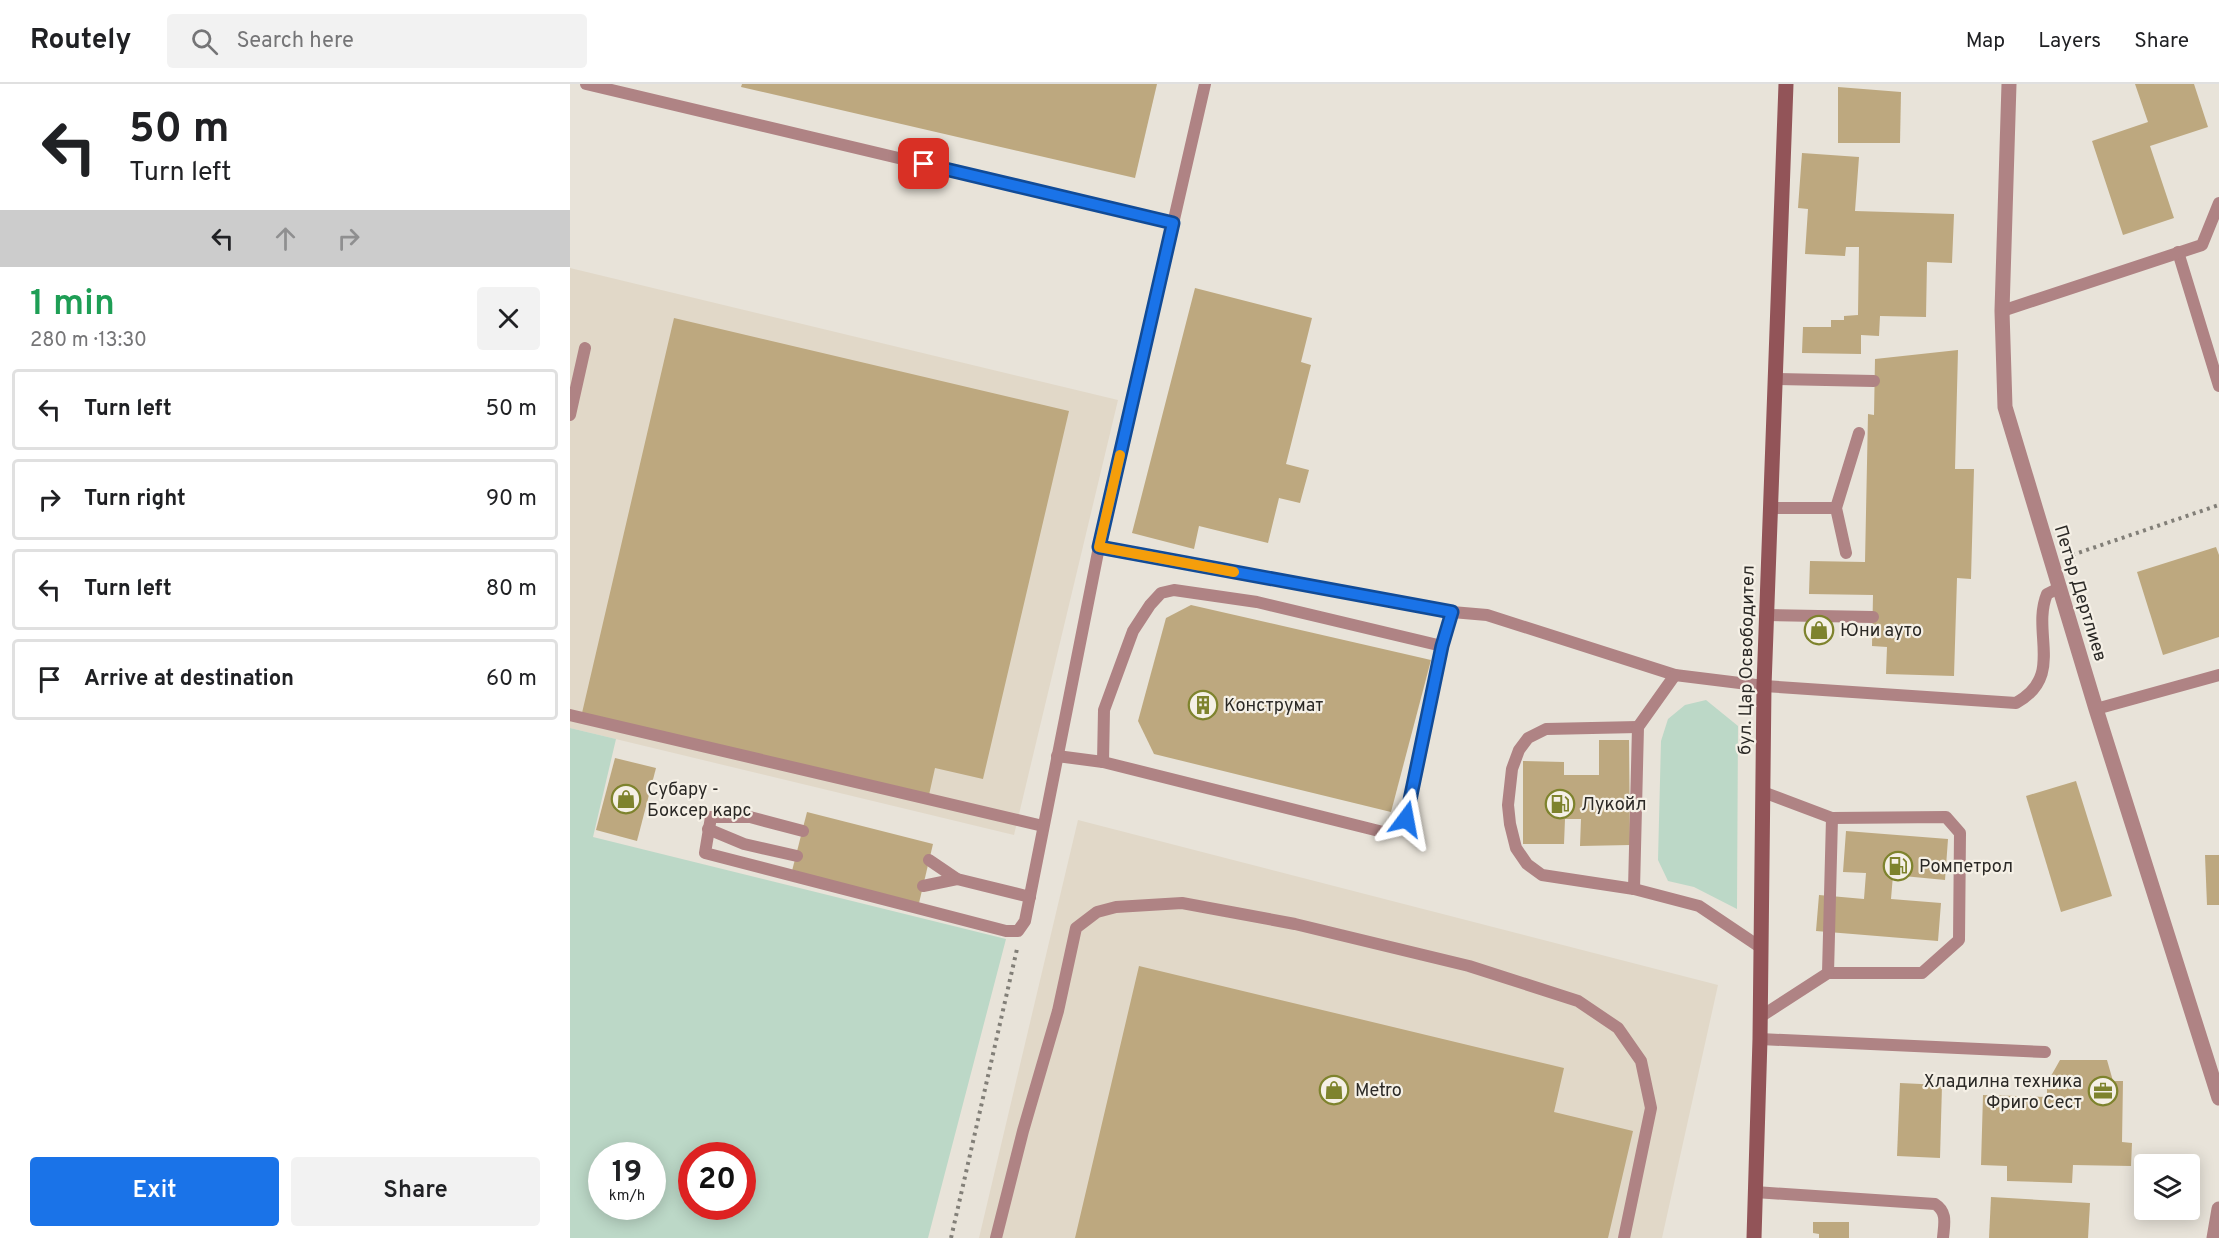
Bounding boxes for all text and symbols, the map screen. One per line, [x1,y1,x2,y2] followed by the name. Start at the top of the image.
[167,14,587,68] search box
[30,23,131,59] text: Routely
[188,25,221,58] icon: search
[236,28,354,55] text: Search here
[1966,28,2005,55] text: Map
[2038,28,2101,55] text: Layers
[2134,28,2189,55] text: Share
[129,104,230,157] text: 50 m
[30,108,108,186] icon: left
[898,138,949,189] pin
[907,147,940,180] icon: arrive
[129,156,231,190] text: Turn left
[206,222,239,255] icon: left
[269,222,302,255] icon: ahead
[332,222,365,255] icon: right
[30,282,115,328] text: 1 min
[477,287,540,350] button: close
[30,328,147,354] text: 280 m · 13:30
[33,393,66,426] icon: left
[84,396,172,423] text: Turn left
[485,396,537,423] text: 50 m
[33,483,66,516] icon: right
[84,486,186,513] text: Turn right
[486,486,537,513] text: 90 m
[2048,522,2111,664] street label: Петър Дертлиев
[1734,565,1761,755] street label: бул. Цар Освободител
[33,573,66,606] icon: left
[84,576,172,603] text: Turn left
[486,576,537,603] text: 80 m
[1803,614,1835,646] shop icon: Юни ауто
[1840,620,1922,643] place label: Юни ауто
[33,663,66,696] icon: arrive
[84,666,294,693] text: Arrive at destination
[486,666,537,693] text: 60 m
[1187,689,1219,721] building icon: Конструмат
[1224,695,1324,718] place label: Конструмат
[647,779,752,823] place label: Субару - Боксер карс
[610,783,642,815] shop icon: Субару - Боксер карс
[1374,787,1438,851] position arrow
[1544,788,1576,820] fuel station icon: Лукойл
[1581,794,1647,817] place label: Лукойл
[1882,850,1914,882] fuel station icon: Ромпетрол
[1919,856,2013,879] place label: Ромпетрол
[1924,1071,2082,1115] place label: Хладилна техника Фриго Сест
[1318,1074,1350,1106] shop icon: Metro
[2087,1075,2119,1107] office icon: Хладилна техника Фриго Сест
[1355,1080,1402,1103] place label: Metro
[678,1142,756,1220] speed limit sign: 20
[2134,1154,2200,1220] map controls
[2134,1154,2200,1220] button: layers
[612,1155,642,1192] text: 19
[30,1157,279,1226] button: Exit
[291,1157,540,1226] button: Share
[609,1187,645,1206] text: km/h

